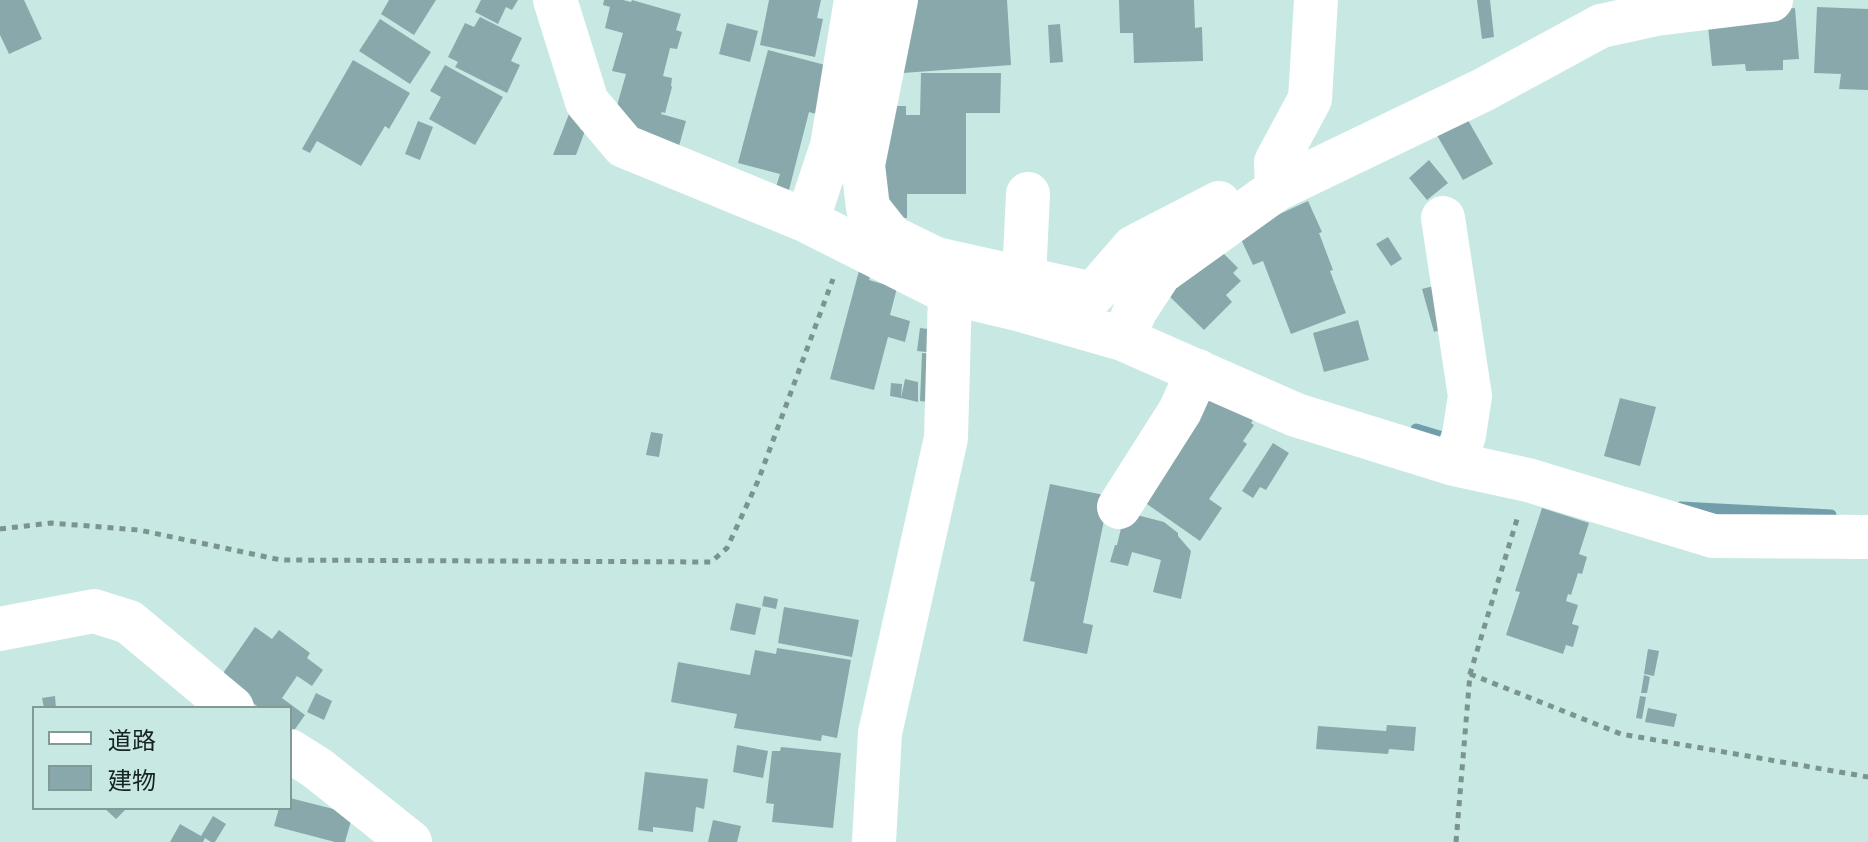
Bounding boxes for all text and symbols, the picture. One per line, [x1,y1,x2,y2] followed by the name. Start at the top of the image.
[32,706,292,810] legend
[108,727,156,755] text: 道路
[108,767,156,795] text: 建物

